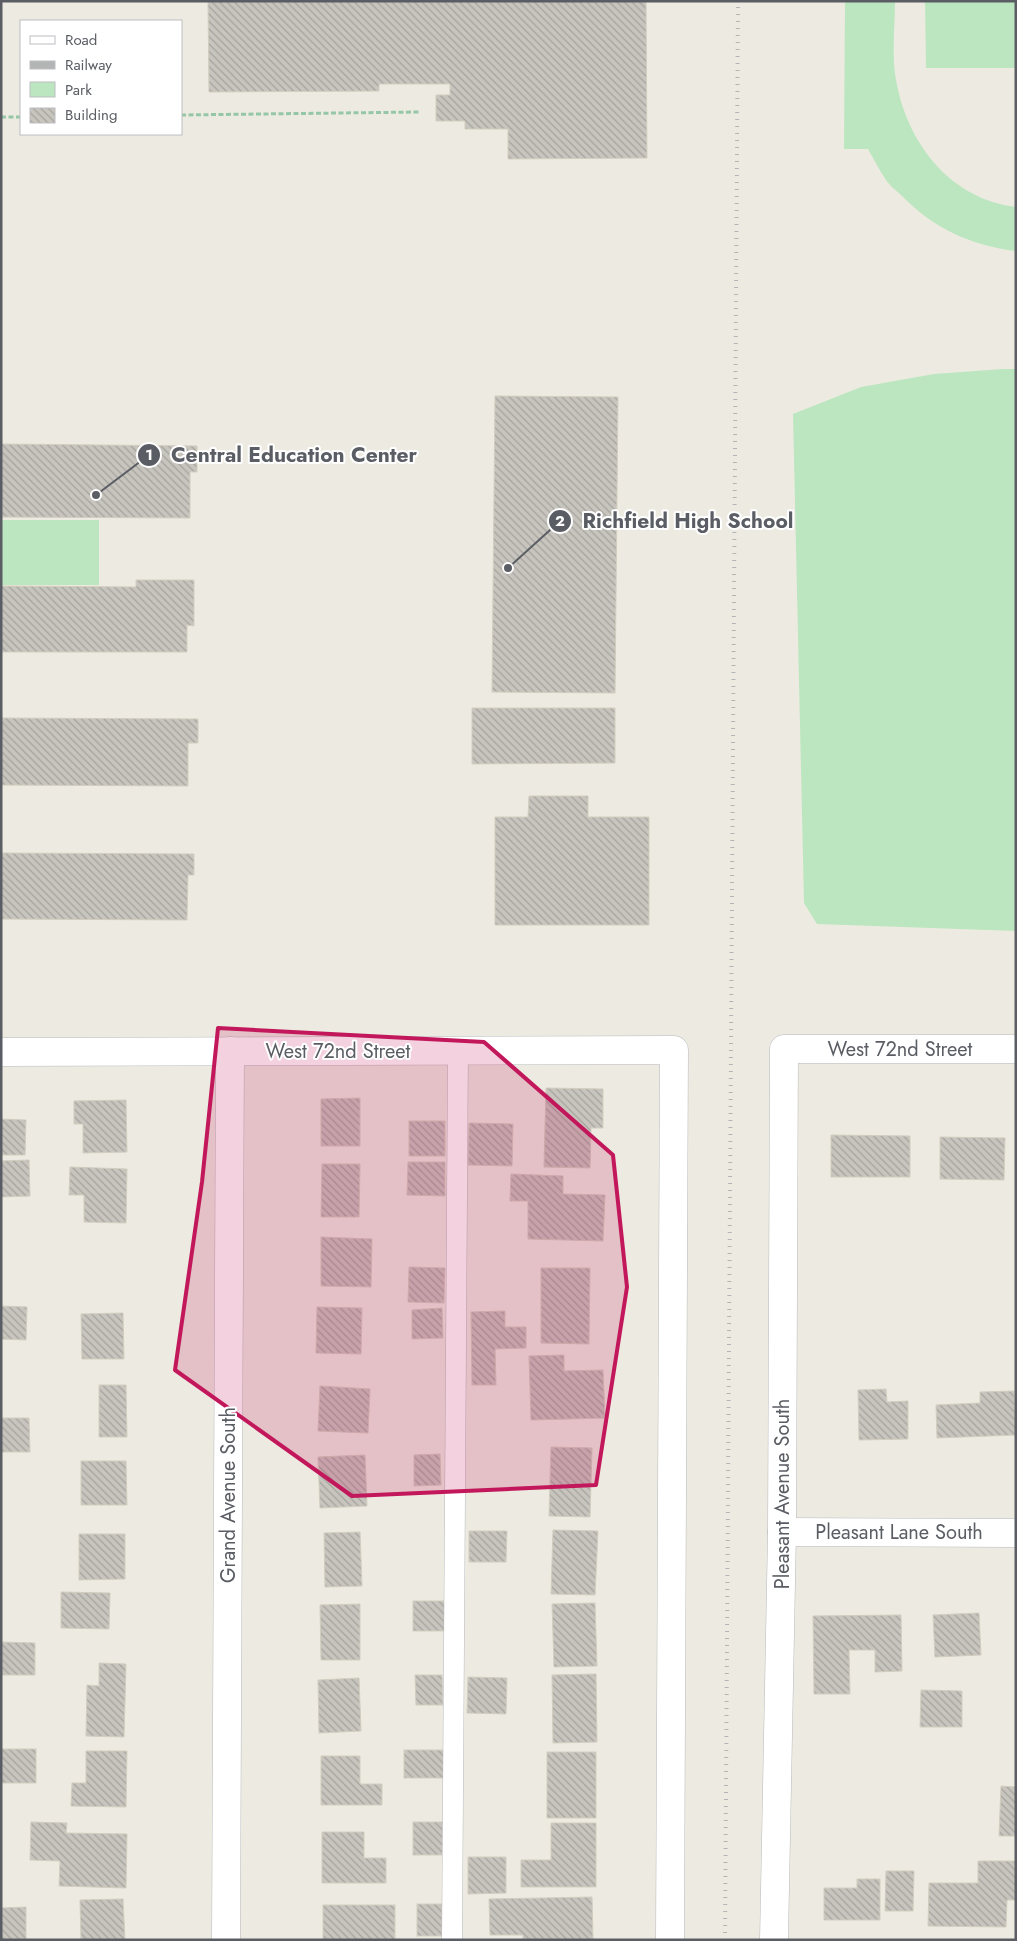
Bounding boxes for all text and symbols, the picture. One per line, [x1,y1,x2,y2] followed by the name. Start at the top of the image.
[20,20,182,135] legend
[65,29,97,51] text: Road
[65,54,112,76] text: Railway
[65,79,92,101] text: Park
[65,104,117,126] text: Building
[136,437,428,473] callout: Central Education Center
[171,440,417,470] text: Central Education Center
[145,444,153,466] text: 1
[547,503,803,539] callout: Richfield High School
[583,506,793,536] text: Richfield High School
[555,510,565,532] text: 2
[828,1035,973,1064] street label: West 72nd Street
[266,1037,411,1066] street label: West 72nd Street
[768,1399,797,1589] street label: Pleasant Avenue South
[214,1407,243,1583] street label: Grand Avenue South
[815,1518,983,1547] street label: Pleasant Lane South

